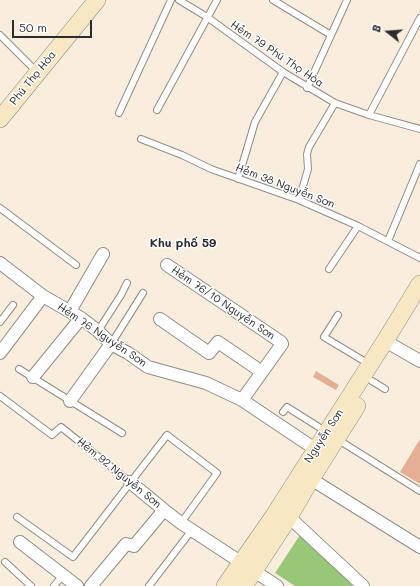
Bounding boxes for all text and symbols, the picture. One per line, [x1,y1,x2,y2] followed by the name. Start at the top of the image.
[14,12,94,38] scale bar
[368,12,408,52] north arrow
[228,18,326,90] street label: Hẻm 79 Phú Thọ Hòa
[19,19,47,35] text: 50 m
[368,23,384,34] text: B
[7,48,59,108] street label: Phú Thọ Hòa
[234,161,336,211] street label: Hẻm 38 Nguyễn Sơn
[150,236,216,250] district label: Khu phố 59
[169,263,277,343] street label: Hẻm 76/10 Nguyễn Sơn
[55,300,149,370] street label: Hẻm 76 Nguyễn Sơn
[302,407,346,465] street label: Nguyễn Sơn
[74,435,164,511] street label: Hẻm 92 Nguyễn Sơn

